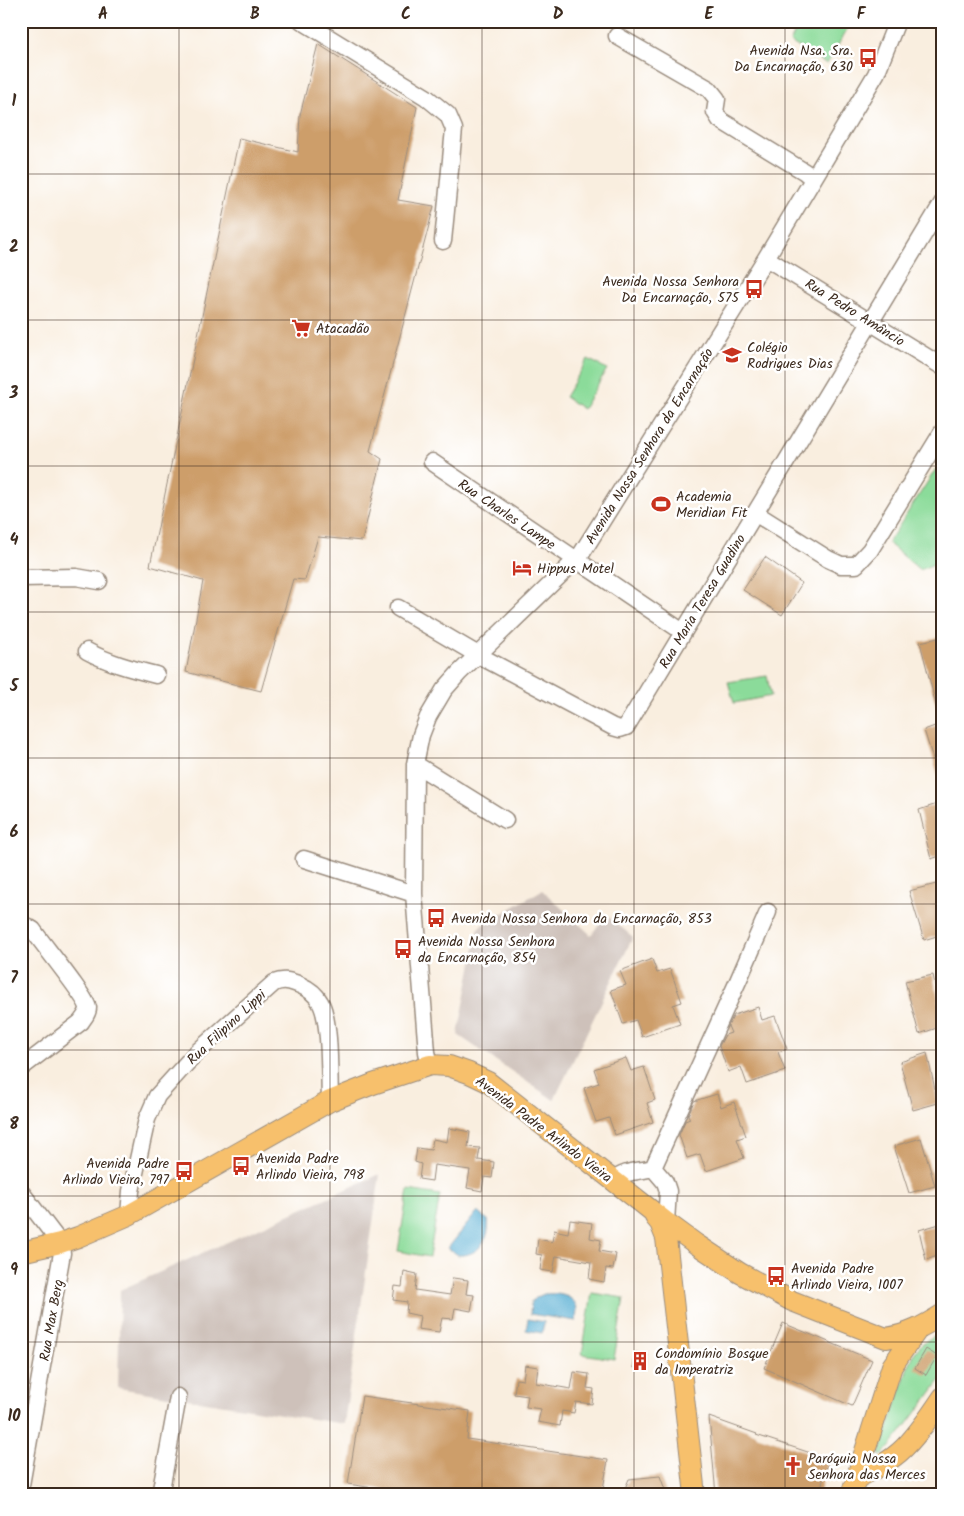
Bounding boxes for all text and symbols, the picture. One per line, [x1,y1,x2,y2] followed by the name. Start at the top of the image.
[98,2,108,27] text: A
[250,2,260,27] text: B
[401,2,411,27] text: C
[553,2,564,27] text: D
[705,2,715,27] text: E
[857,2,867,27] text: F
[734,40,853,78] place label: Avenida Nsa. Sra. Da Encarnação, 630
[857,47,879,69] bus stop icon: Avenida Nsa. Sra. Da Encarnação, 630
[12,89,17,114] text: 1
[9,235,19,260] text: 2
[602,271,740,309] place label: Avenida Nossa Senhora Da Encarnação, 575
[800,273,909,352] street label: Rua Pedro Amâncio
[743,278,765,300] bus stop icon: Avenida Nossa Senhora Da Encarnação, 575
[290,317,312,339] supermarket icon: Atacadão
[316,318,369,340] place label: Atacadão
[747,337,833,375] place label: Colégio Rodrigues Dias
[580,344,720,549] street label: Avenida Nossa Senhora da Encarnação
[721,344,743,366] school or university icon: Colégio Rodrigues Dias
[9,381,19,406] text: 3
[453,474,560,556] street label: Rua Charles Lampe
[676,486,748,524] place label: Academia Meridian Fit
[650,493,672,515] sports icon: Academia Meridian Fit
[10,528,19,553] text: 4
[654,530,752,673] street label: Rua Maria Teresa Guadino
[511,557,533,579] hotel icon: Hippus Motel
[537,558,615,580] place label: Hippus Motel
[9,674,20,699] text: 5
[10,820,19,845] text: 6
[425,907,447,929] bus stop icon: Avenida Nossa Senhora da Encarnação, 853
[451,908,712,930] place label: Avenida Nossa Senhora da Encarnação, 853
[418,931,555,969] place label: Avenida Nossa Senhora da Encarnação, 854
[392,938,414,960] bus stop icon: Avenida Nossa Senhora da Encarnação, 854
[10,966,18,991] text: 7
[182,985,272,1070] street label: Rua Filipino Lippi
[470,1071,616,1189] street label: Avenida Padre Arlindo Vieira
[9,1112,19,1137] text: 8
[256,1148,365,1186] place label: Avenida Padre Arlindo Vieira, 798
[63,1153,170,1191] place label: Avenida Padre Arlindo Vieira, 797
[230,1155,252,1177] bus stop icon: Avenida Padre Arlindo Vieira, 798
[173,1160,195,1182] bus stop icon: Avenida Padre Arlindo Vieira, 797
[10,1258,18,1283] text: 9
[791,1258,903,1296] place label: Avenida Padre Arlindo Vieira, 1007
[765,1265,787,1287] bus stop icon: Avenida Padre Arlindo Vieira, 1007
[34,1277,70,1363] street label: Rua Max Berg
[655,1343,769,1381] place label: Condomínio Bosque da Imperatriz
[629,1350,651,1372] building icon: Condomínio Bosque da Imperatriz
[7,1404,21,1429] text: 10
[808,1448,925,1486] place label: Paróquia Nossa Senhora das Merces
[782,1455,804,1477] church icon: Paróquia Nossa Senhora das Merces

